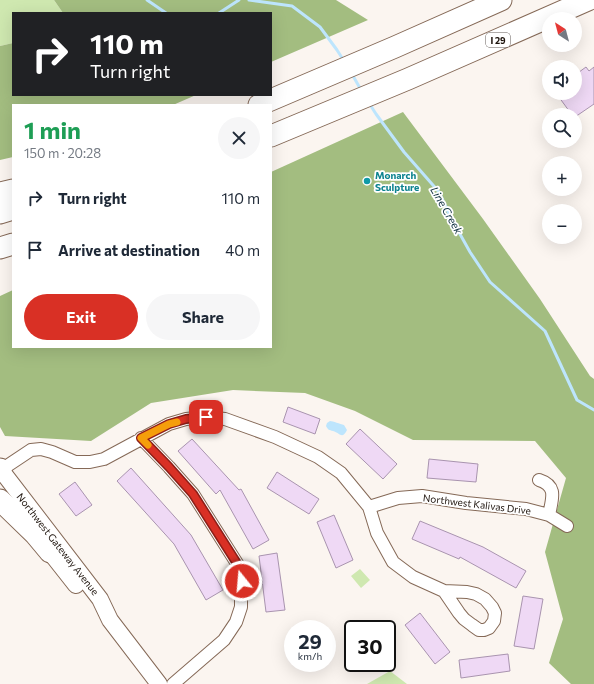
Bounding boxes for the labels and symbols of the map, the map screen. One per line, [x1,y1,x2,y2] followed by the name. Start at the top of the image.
[542,12,582,52] north arrow
[486,33,510,47] road number: I 29
[375,169,419,193] place label: Monarch Sculpture
[362,176,372,186] marker: Monarch Sculpture
[428,184,466,237] water label: Line Creek
[189,400,223,434] pin
[14,491,102,597] street label: Northwest Gateway Avenue
[422,491,532,517] street label: Northwest Kalivas Drive
[221,560,263,602] position arrow
[344,620,396,672] speed limit sign: 30

